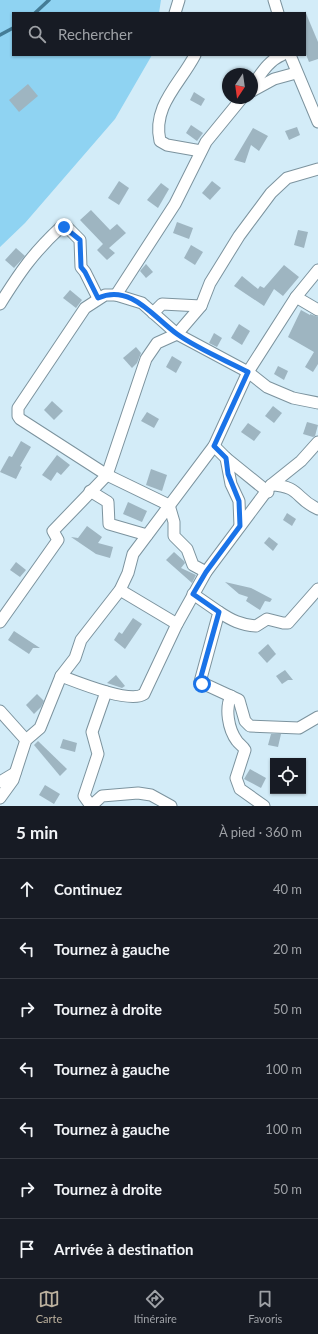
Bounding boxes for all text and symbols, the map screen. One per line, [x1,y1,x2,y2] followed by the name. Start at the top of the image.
[12,12,306,56] search box
[26,23,48,45] icon: search
[58,25,132,43] text: Rechercher
[222,68,258,104] north arrow
[55,218,73,236] route end
[193,675,211,693] route start
[270,758,306,794] map controls
[270,758,306,794] button: locate
[16,822,58,843] text: 5 min
[219,824,302,840] text: À pied · 360 m
[16,878,38,900] icon: ahead
[54,880,122,898] text: Continuez
[273,881,302,897] text: 40 m
[16,938,38,960] icon: left
[54,940,170,958] text: Tournez à gauche
[273,941,302,957] text: 20 m
[16,998,38,1020] icon: right
[54,1000,162,1018] text: Tournez à droite
[273,1001,302,1017] text: 50 m
[16,1058,38,1080] icon: left
[54,1060,170,1078] text: Tournez à gauche
[265,1061,302,1077] text: 100 m
[16,1118,38,1140] icon: left
[54,1120,170,1138] text: Tournez à gauche
[265,1121,302,1137] text: 100 m
[16,1178,38,1200] icon: right
[54,1180,162,1198] text: Tournez à droite
[273,1181,302,1197] text: 50 m
[16,1238,38,1260] icon: arrive
[54,1240,193,1258] text: Arrivée à destination
[36,1288,62,1325] tab: Carte
[134,1288,177,1325] tab: Itinéraire
[248,1288,282,1325] tab: Favoris

